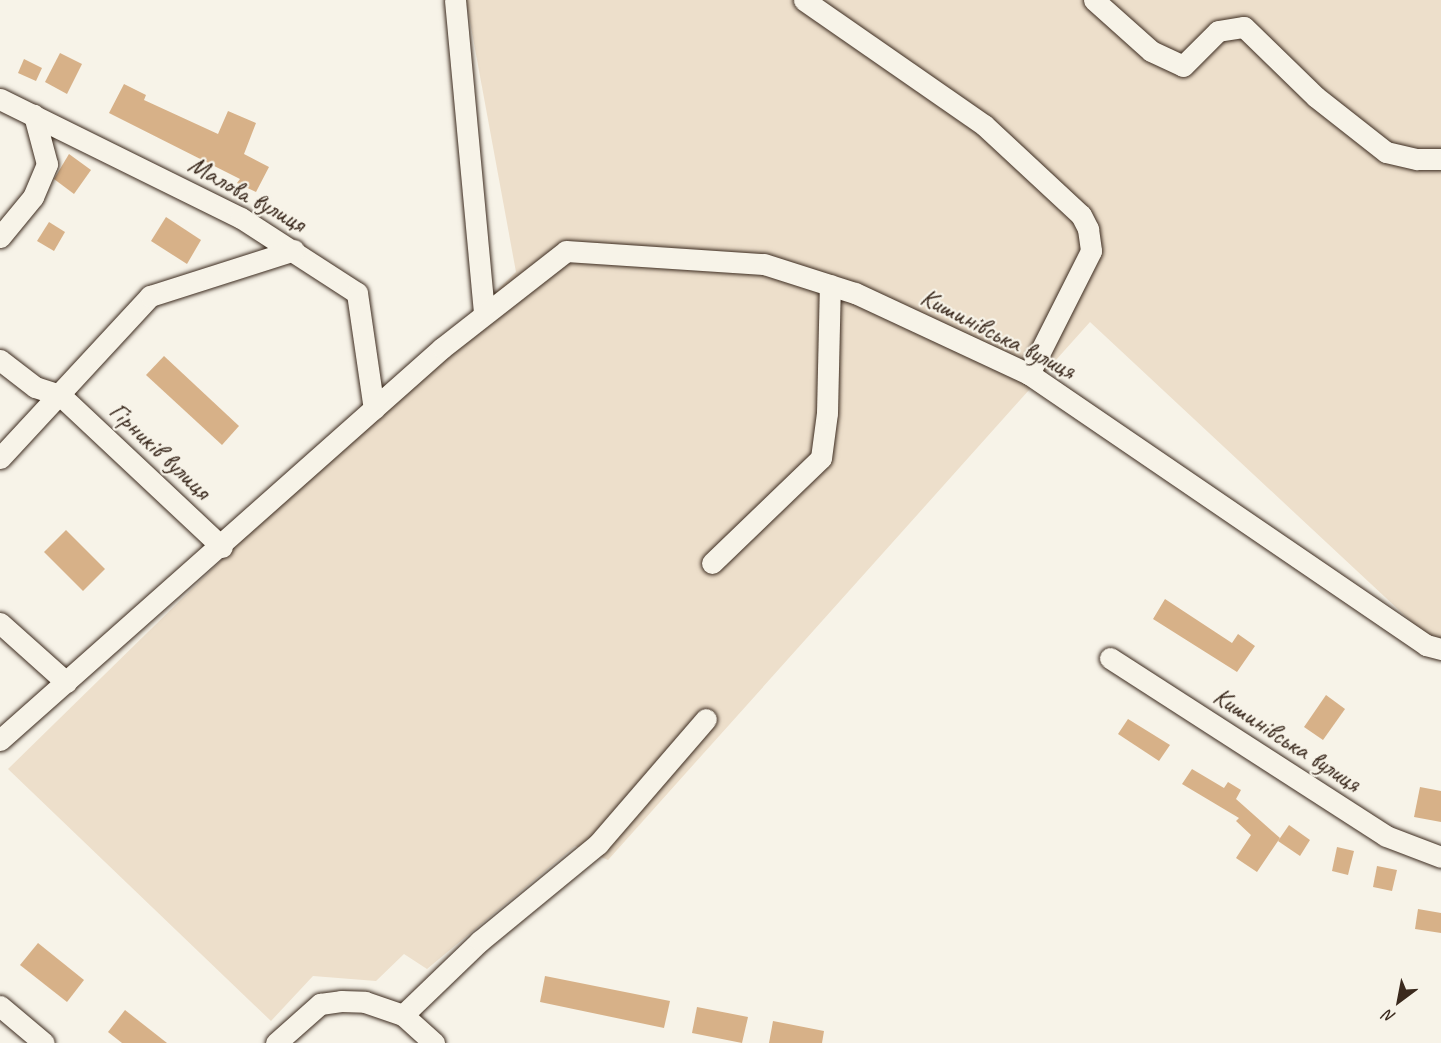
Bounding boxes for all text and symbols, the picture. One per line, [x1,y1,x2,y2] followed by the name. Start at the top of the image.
[183,149,311,239] street label: Малова вулиця
[915,281,1081,387] street label: Кишинівська вулиця
[103,396,217,506] street label: Гірників вулиця
[1207,680,1367,800] street label: Кишинівська вулиця
[1369,971,1429,1031] north arrow
[1380,1005,1399,1027] text: N

